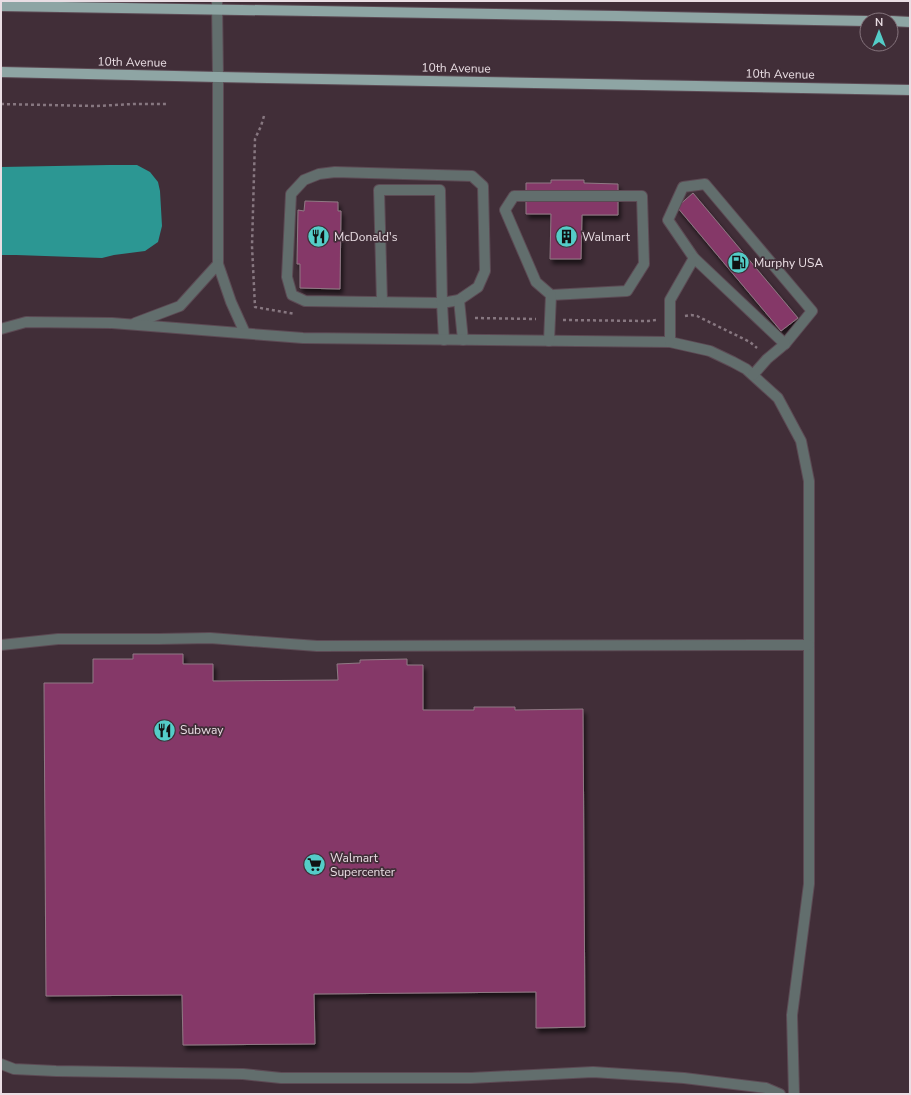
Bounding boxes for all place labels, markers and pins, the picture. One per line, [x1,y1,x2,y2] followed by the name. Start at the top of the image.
[306,224,332,250] restaurant icon: McDonald's
[553,224,579,250] building icon: Walmart
[334,229,398,245] place label: McDonald's
[582,229,631,245] place label: Walmart
[725,250,751,276] fuel station icon: Murphy USA
[754,255,823,271] place label: Murphy USA
[152,717,178,743] restaurant icon: Subway
[180,722,224,738] place label: Subway
[330,850,396,880] place label: Walmart Supercenter
[302,852,328,878] supermarket icon: Walmart Supercenter

